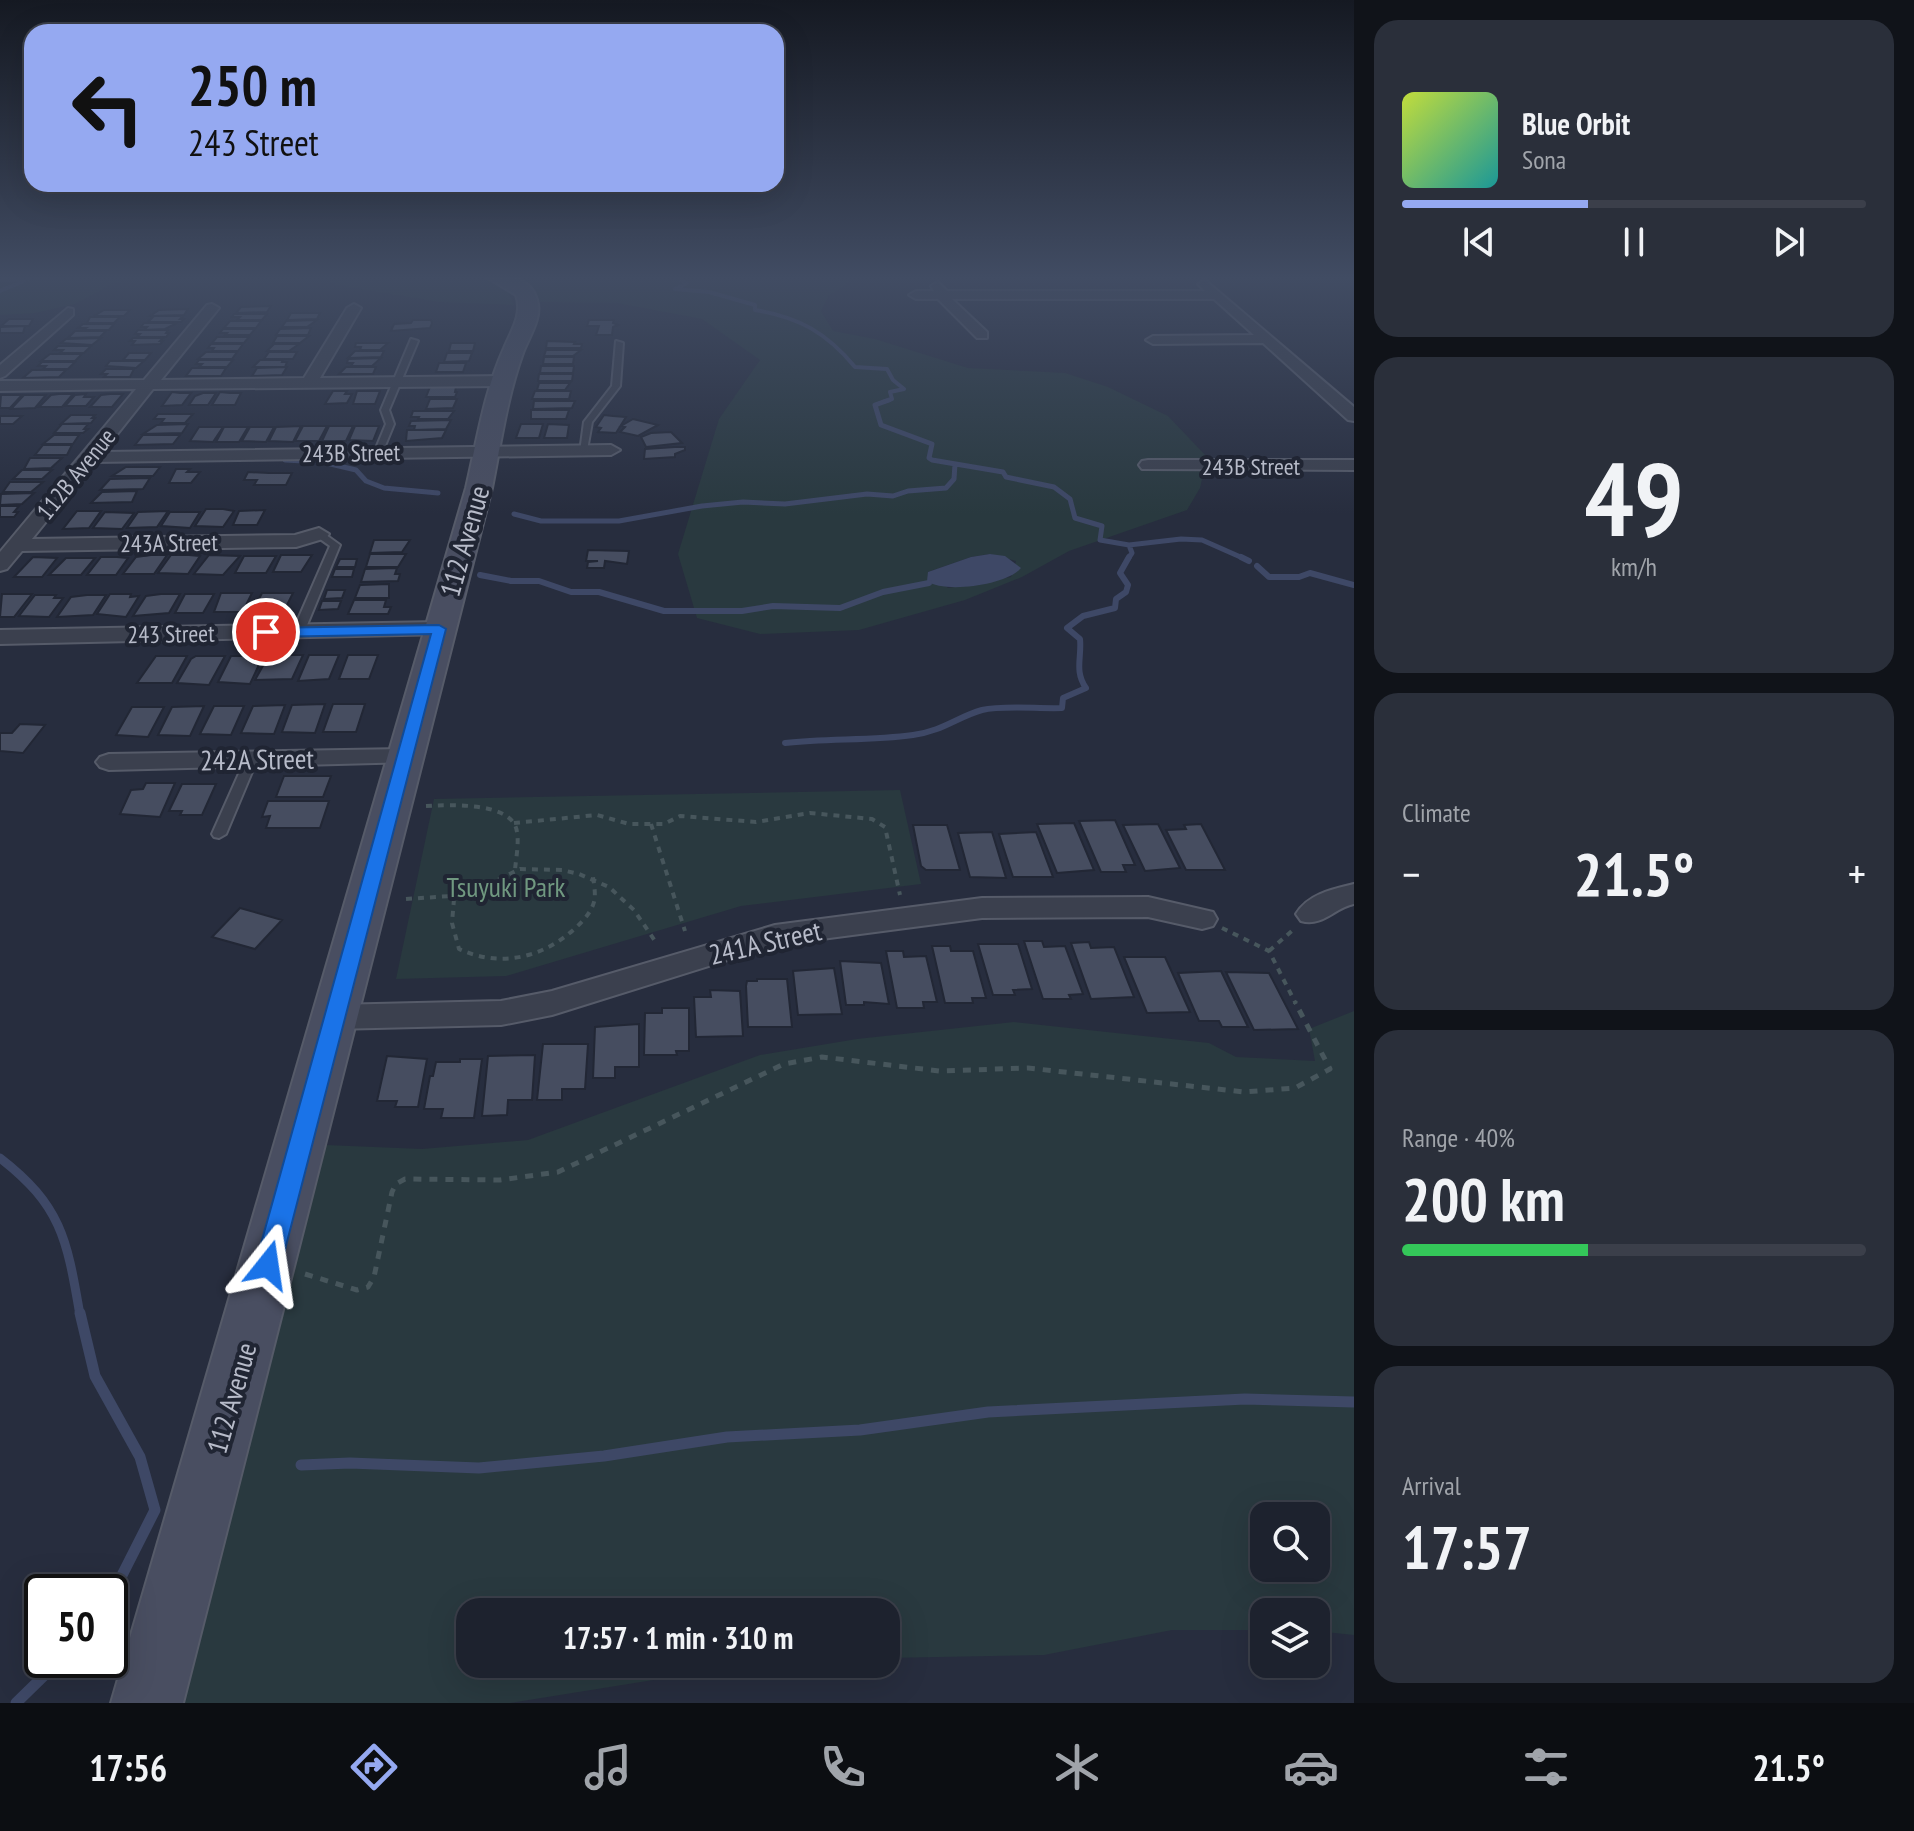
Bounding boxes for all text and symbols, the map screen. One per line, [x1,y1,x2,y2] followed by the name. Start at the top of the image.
[188,49,317,121] text: 250 m
[56,56,160,160] icon: left
[1522,104,1630,143] text: Blue Orbit
[188,119,319,166] text: 243 Street
[1522,143,1566,176] text: Sona
[1457,220,1501,264] icon: previous
[1612,220,1656,264] icon: pause
[1767,220,1811,264] icon: next
[30,422,122,526] street label: 112B Avenue
[1584,430,1684,565] text: 49
[301,437,401,469] street label: 243B Street
[1202,451,1301,482] street label: 243B Street
[431,481,497,601] street label: 112 Avenue
[120,527,219,559] street label: 243A Street
[1611,550,1657,583] text: km/h
[232,598,300,666] pin
[244,610,288,654] icon: arrive
[127,618,215,650] street label: 243 Street
[200,740,315,778] street label: 242A Street
[1402,796,1471,829] text: Climate
[1574,835,1694,913] text: 21.5°
[1402,845,1420,902] text: −
[1848,845,1866,902] text: +
[447,868,566,905] park label: Tsuyuki Park
[705,911,825,973] street label: 241A Street
[1402,1121,1515,1154] text: Range · 40%
[1402,1160,1565,1238] text: 200 km
[226,1223,310,1307] position arrow
[198,1338,264,1458] street label: 112 Avenue
[1402,1469,1461,1502] text: Arrival
[1250,1502,1330,1678] map controls
[1250,1502,1330,1582] button: search
[1402,1508,1532,1586] text: 17:57
[24,1574,128,1678] speed limit sign: 50
[1250,1598,1330,1678] button: layers
[563,1618,793,1657] text: 17:57 · 1 min · 310 m
[346,1739,402,1795] icon: directions
[580,1739,636,1795] icon: music
[815,1739,871,1795] icon: phone
[1049,1739,1105,1795] icon: climate
[1283,1739,1339,1795] icon: car
[1518,1739,1574,1795] icon: filters
[89,1744,167,1791] text: 17:56
[1752,1744,1825,1791] text: 21.5°

